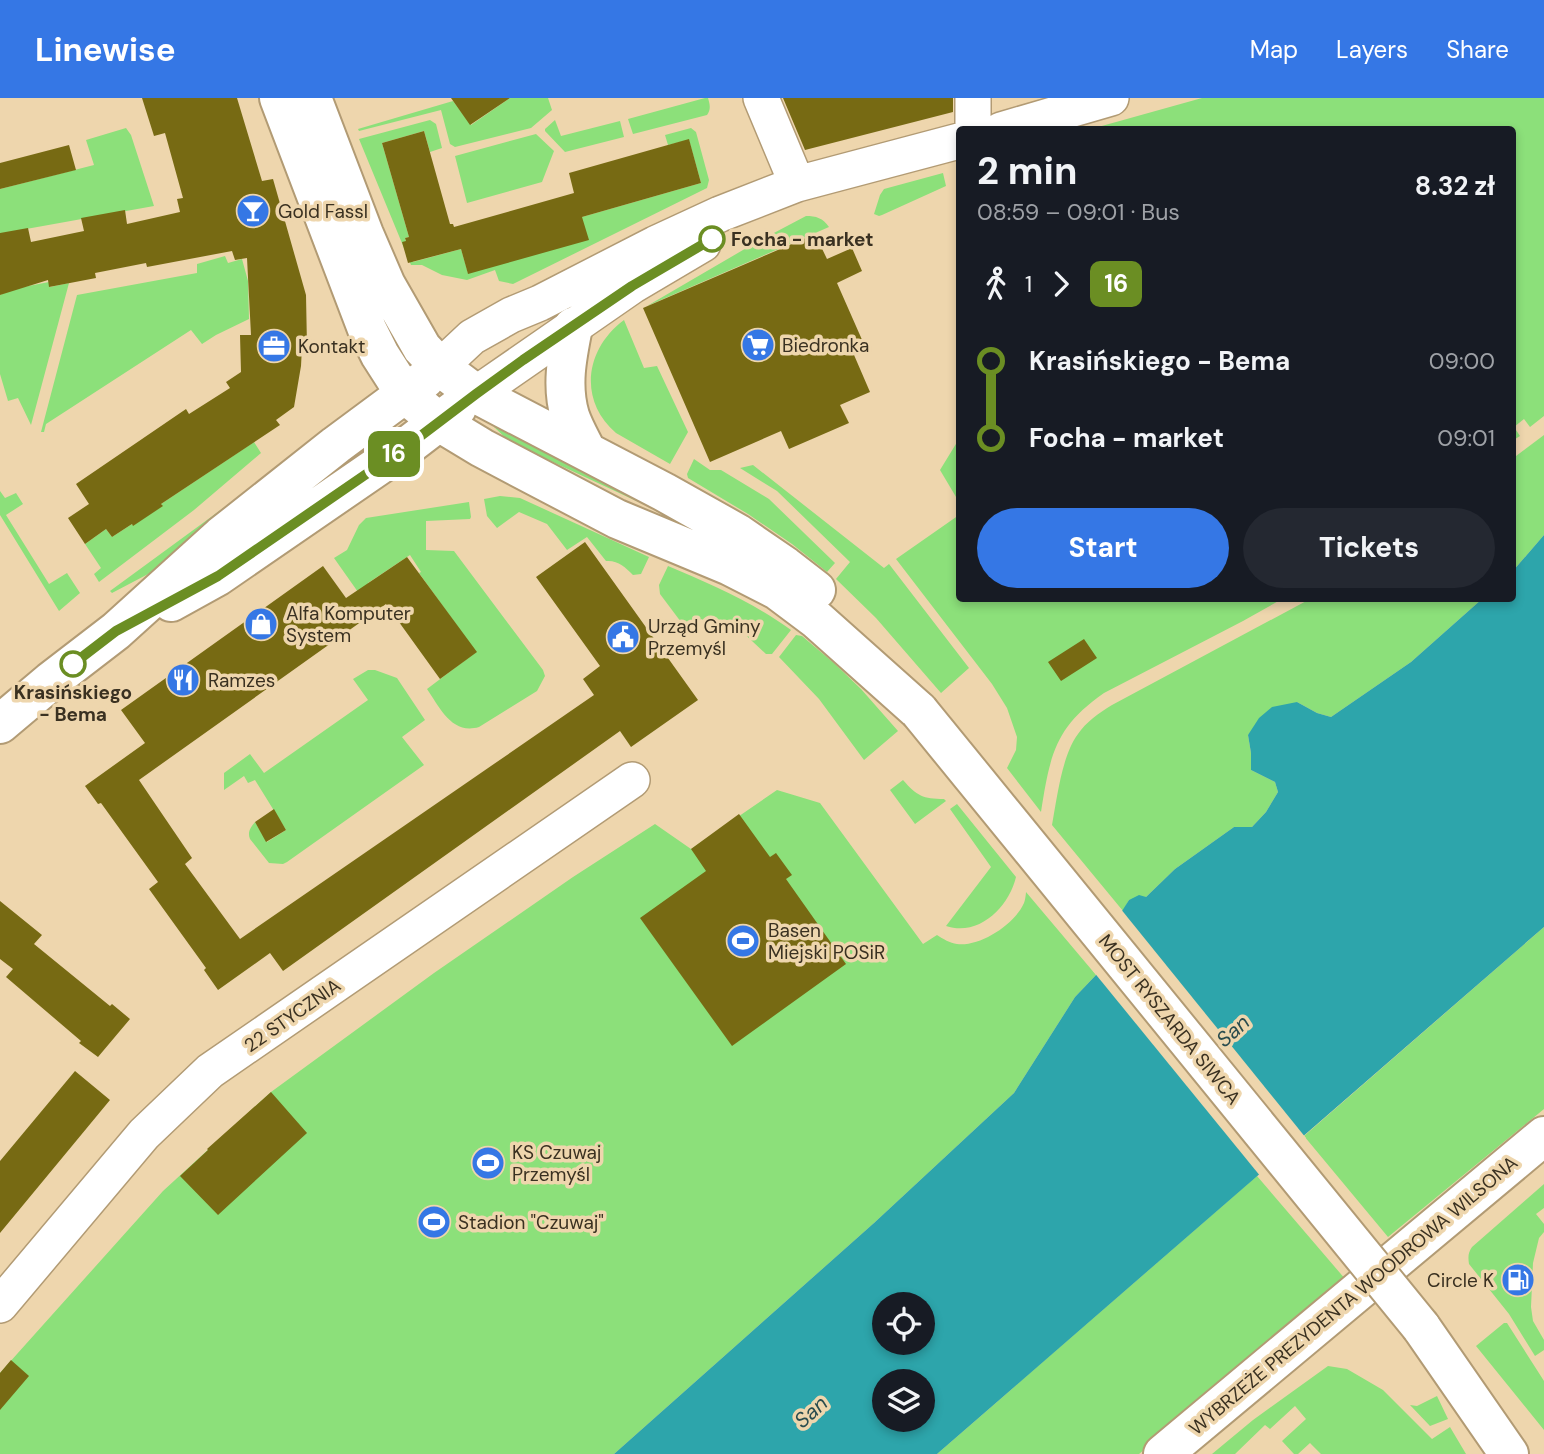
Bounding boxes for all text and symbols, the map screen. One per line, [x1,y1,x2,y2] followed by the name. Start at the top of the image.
[35,28,176,71] text: Linewise
[1250,34,1298,65] text: Map
[1336,34,1408,65] text: Layers
[1446,34,1509,65] text: Share
[977,146,1077,196] text: 2 min
[1415,169,1495,203] text: 8.32 zł
[234,192,272,230] bar icon: Gold Fassl
[977,197,1180,227] text: 08:59 – 09:01 · Bus
[278,199,368,224] place label: Gold Fassl
[699,226,725,252] marker: Focha - market
[731,227,873,252] place label: Focha - market
[977,265,1015,303] icon: walk
[1042,265,1080,303] icon: forward
[1104,268,1128,299] text: 16
[1025,269,1032,299] text: 1
[739,326,777,364] supermarket icon: Biedronka
[255,327,293,365] office icon: Kontakt
[782,333,869,358] place label: Biedronka
[298,334,365,359] place label: Kontakt
[1029,344,1290,378] text: Krasińskiego - Bema
[1429,346,1495,376] text: 09:00
[1029,421,1224,455] text: Focha - market
[1437,423,1495,453] text: 09:01
[362,431,426,477] line badge: 16
[382,438,406,469] text: 16
[977,508,1229,588] button: Start
[1243,508,1495,588] button: Tickets
[286,601,411,648] place label: Alfa Komputer System
[242,605,280,643] shop icon: Alfa Komputer System
[648,614,761,661] place label: Urząd Gminy Przemyśl
[604,618,642,656] public building icon: Urząd Gminy Przemyśl
[60,651,86,677] marker: Krasińskiego - Bema
[164,661,202,699] restaurant icon: Ramzes
[208,668,275,693] place label: Ramzes
[14,680,132,727] place label: Krasińskiego - Bema
[768,918,885,965] place label: Basen Miejski POSiR
[724,922,762,960] sports icon: Basen Miejski POSiR
[1093,929,1246,1110] street label: MOST RYSZARDA SIWCA
[239,973,346,1058] street label: 22 STYCZNIA
[1210,1009,1256,1053] water label: San
[512,1140,602,1187] place label: KS Czuwaj Przemyśl
[469,1144,507,1182] sports icon: KS Czuwaj Przemyśl
[1184,1150,1523,1441] street label: WYBRZEŻE PREZYDENTA WOODROWA WILSONA
[415,1203,453,1241] sports icon: Stadion "Czuwaj"
[458,1210,604,1235] place label: Stadion "Czuwaj"
[1499,1261,1537,1299] fuel station icon: Circle K
[1427,1268,1494,1293] place label: Circle K
[872,1292,935,1432] map controls
[872,1292,935,1355] button: locate
[872,1369,935,1432] button: layers
[788,1390,834,1434] water label: San

